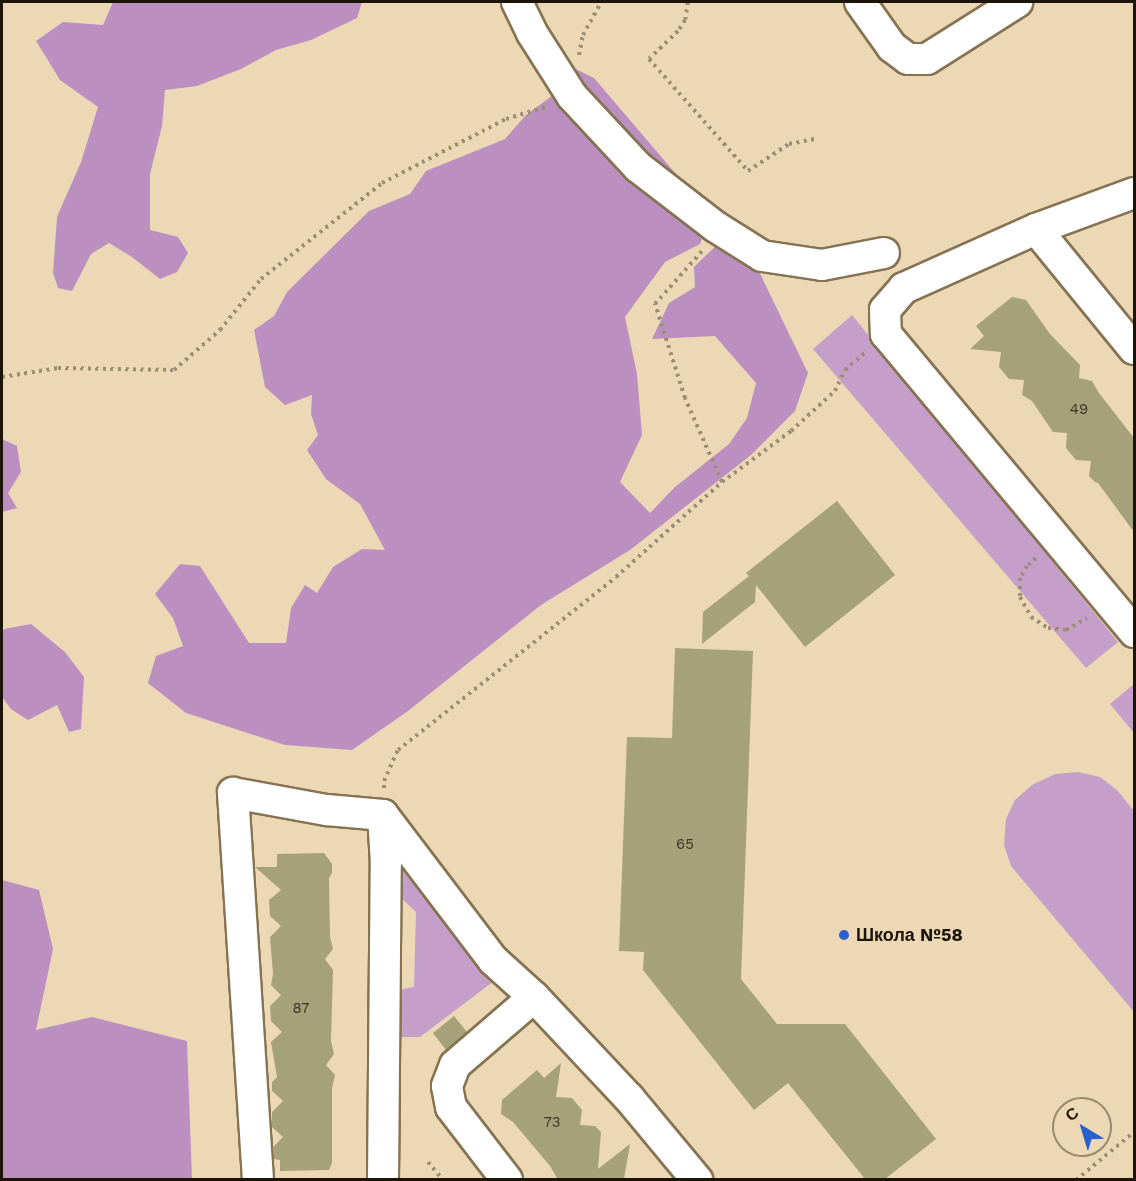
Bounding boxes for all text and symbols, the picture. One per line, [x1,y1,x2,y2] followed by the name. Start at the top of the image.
[1070,401,1088,419] house number: 49
[676,836,694,854] house number: 65
[856,924,963,946] place label: Школа №58
[837,928,851,942] marker: Школа №58
[292,1000,310,1018] house number: 87
[1052,1097,1112,1157] north arrow
[1061,1103,1082,1125] text: С
[543,1114,561,1132] house number: 73

